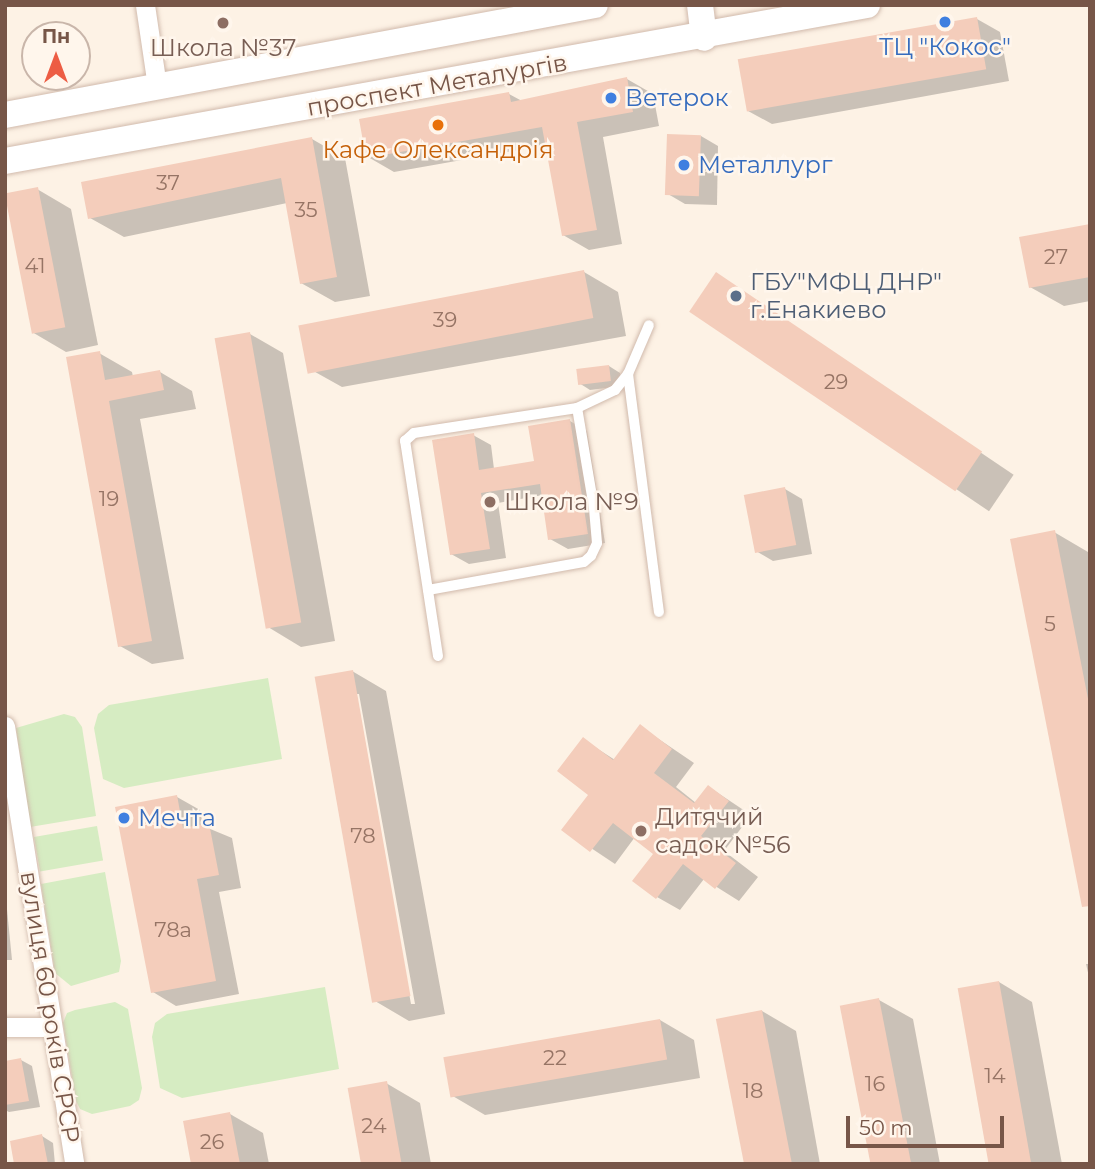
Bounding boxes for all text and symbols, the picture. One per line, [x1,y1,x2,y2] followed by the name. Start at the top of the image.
[937,14,953,30] marker: ТЦ "Кокос"
[215,15,231,31] marker: Школа №37
[21,21,91,91] north arrow
[42,25,70,48] text: Пн
[879,33,1011,61] place label: ТЦ "Кокос"
[150,34,296,62] place label: Школа №37
[304,48,570,122] street label: проспект Металургів
[625,84,729,112] place label: Ветерок
[603,90,619,106] marker: Ветерок
[430,117,446,133] marker: Кафе Олександрія
[323,136,553,164] place label: Кафе Олександрія
[698,151,832,179] place label: Металлург
[676,157,692,173] marker: Металлург
[156,170,180,196] house number: 37
[294,197,318,223] house number: 35
[1044,244,1068,270] house number: 27
[25,253,45,279] house number: 41
[750,268,942,324] place label: ГБУ"МФЦ ДНР" г.Енакиево
[728,288,744,304] marker: ГБУ"МФЦ ДНР" г.Енакиево
[433,307,457,333] house number: 39
[824,369,848,395] house number: 29
[99,486,119,512] house number: 19
[504,488,639,516] place label: Школа №9
[482,494,498,510] marker: Школа №9
[1044,611,1056,637] house number: 5
[655,803,791,859] place label: Дитячий садок №56
[138,804,216,832] place label: Мечта
[116,810,132,826] marker: Мечта
[350,823,376,849] house number: 78
[633,823,649,839] marker: Дитячий садок №56
[14,869,86,1145] street label: вулиця 60 років СРСР
[154,917,192,943] house number: 78а
[543,1045,567,1071] house number: 22
[984,1063,1006,1089] house number: 14
[865,1071,885,1097] house number: 16
[743,1078,763,1104] house number: 18
[850,1102,1007,1146] scale bar
[361,1113,387,1139] house number: 24
[859,1115,913,1140] text: 50 m
[200,1129,224,1155] house number: 26

